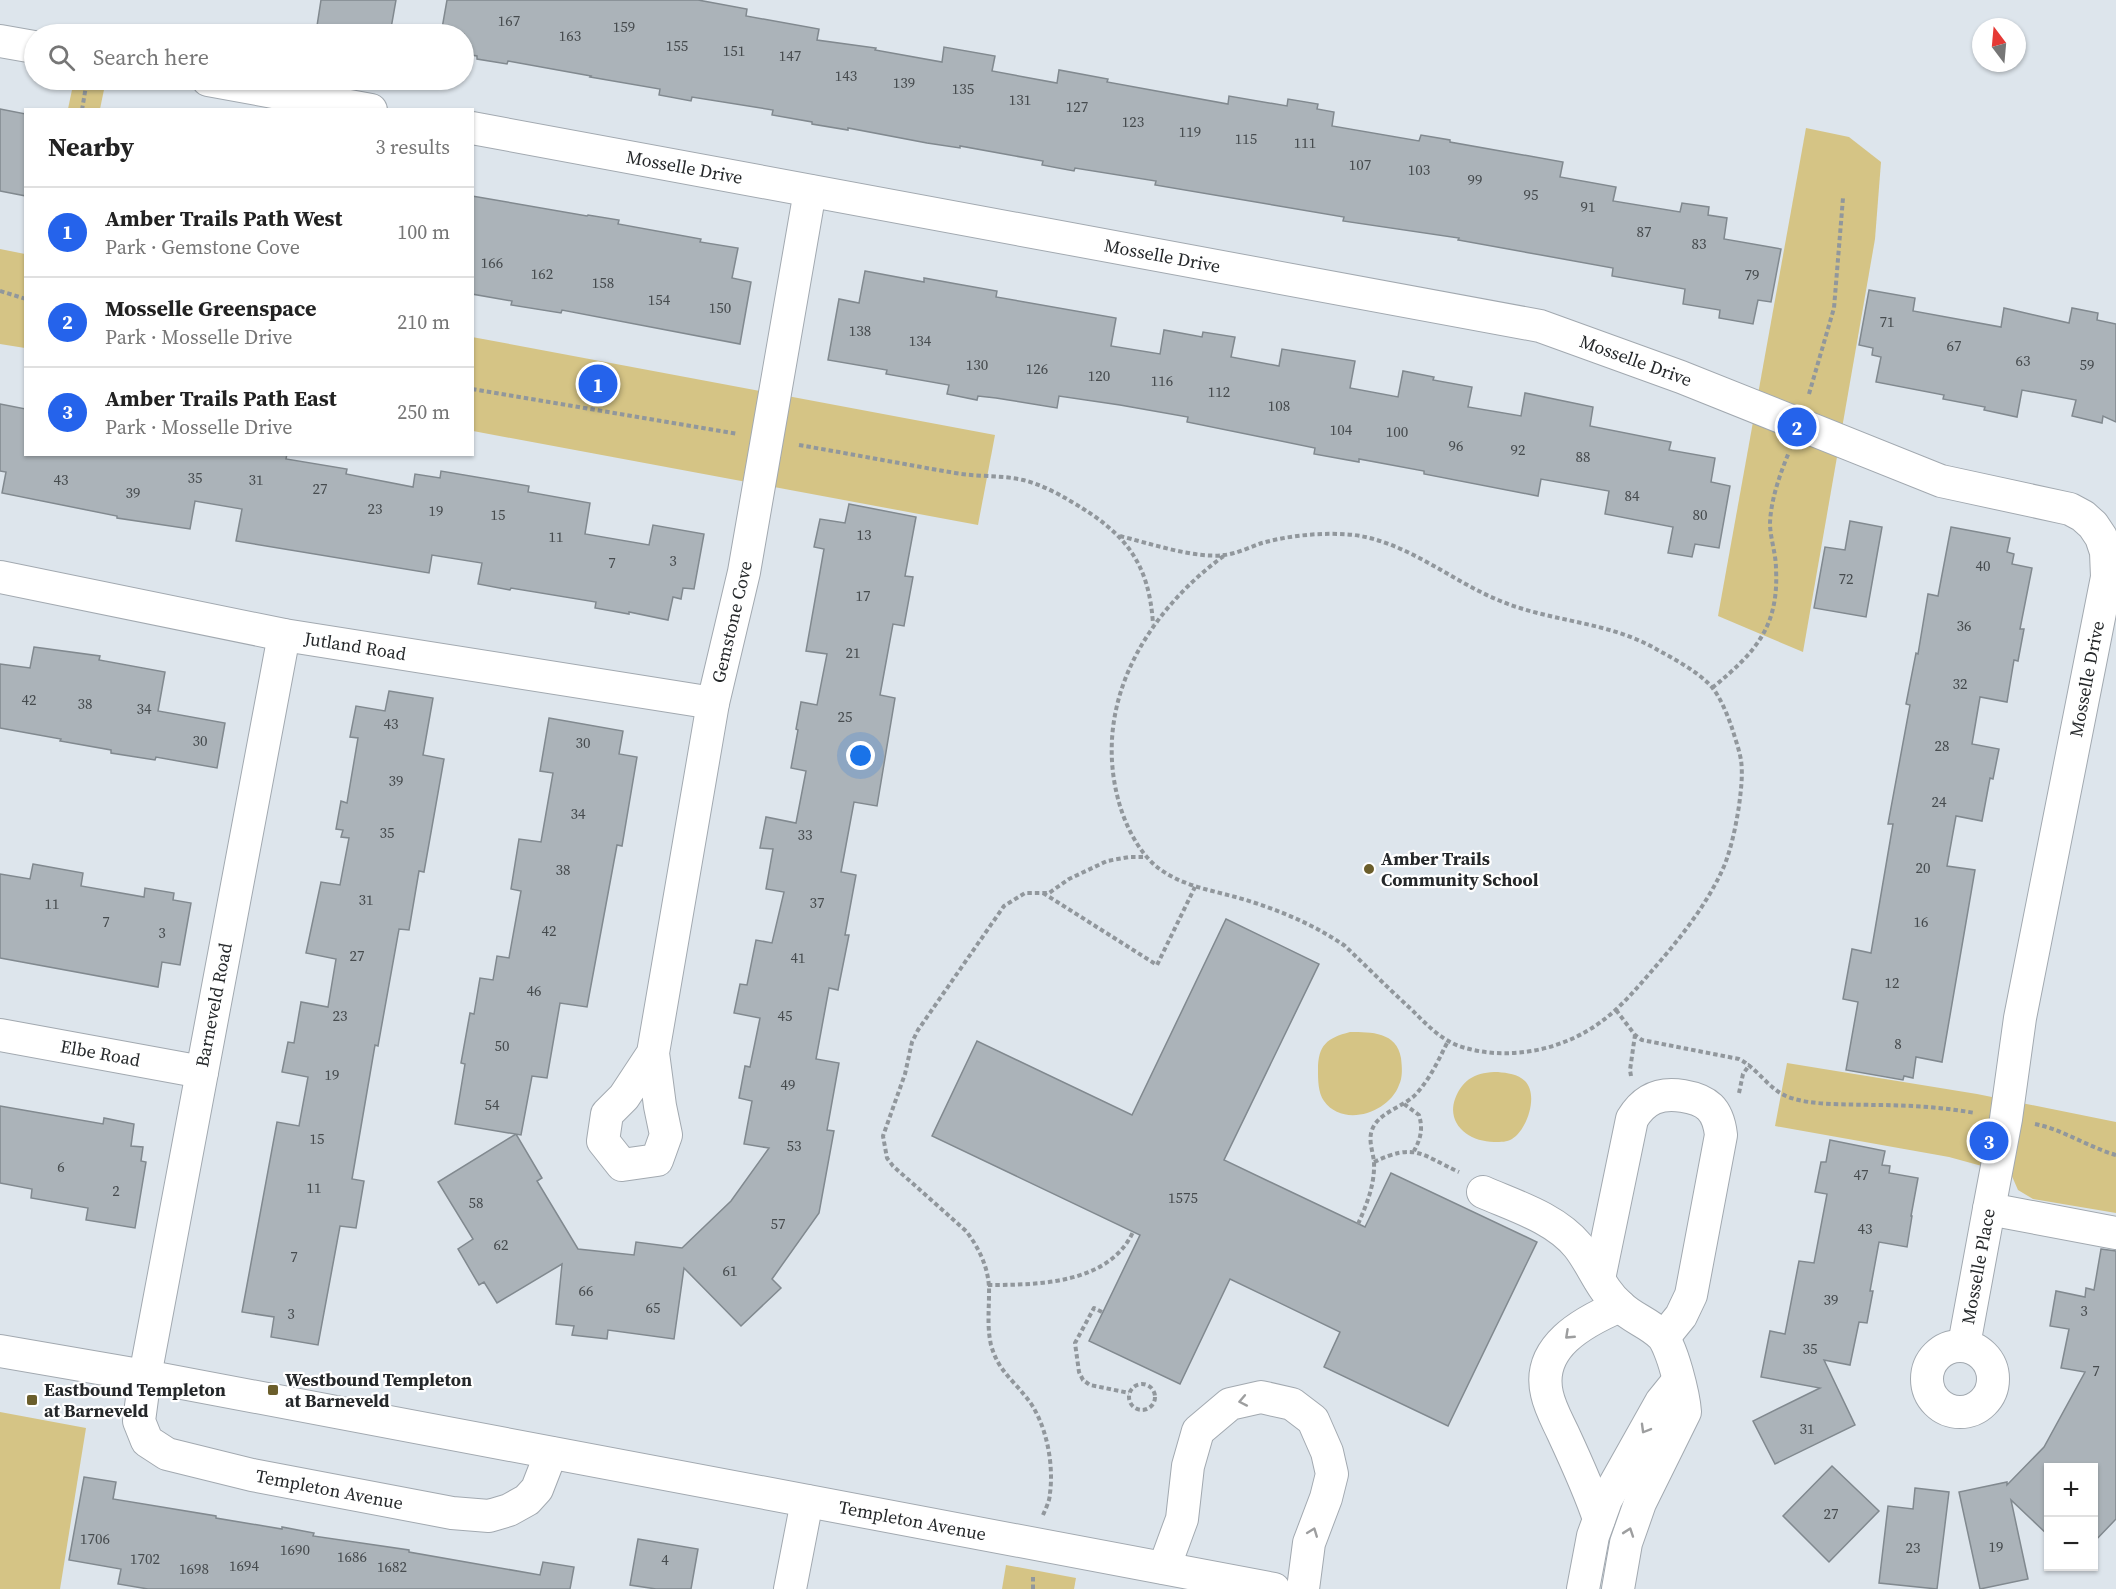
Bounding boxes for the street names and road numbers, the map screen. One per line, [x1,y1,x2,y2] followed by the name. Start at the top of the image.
[624,144,745,190] street label: Mosselle Drive
[1102,232,1223,279] street label: Mosselle Drive
[1576,328,1696,392] street label: Mosselle Drive
[705,559,758,685] street label: Gemstone Cove
[2063,619,2110,739] street label: Mosselle Drive
[302,625,408,666] street label: Jutland Road
[189,941,238,1069] street label: Barneveld Road
[58,1033,142,1072] street label: Elbe Road
[1955,1206,2001,1326] street label: Mosselle Place
[254,1463,405,1515] street label: Templeton Avenue
[837,1494,988,1546] street label: Templeton Avenue

